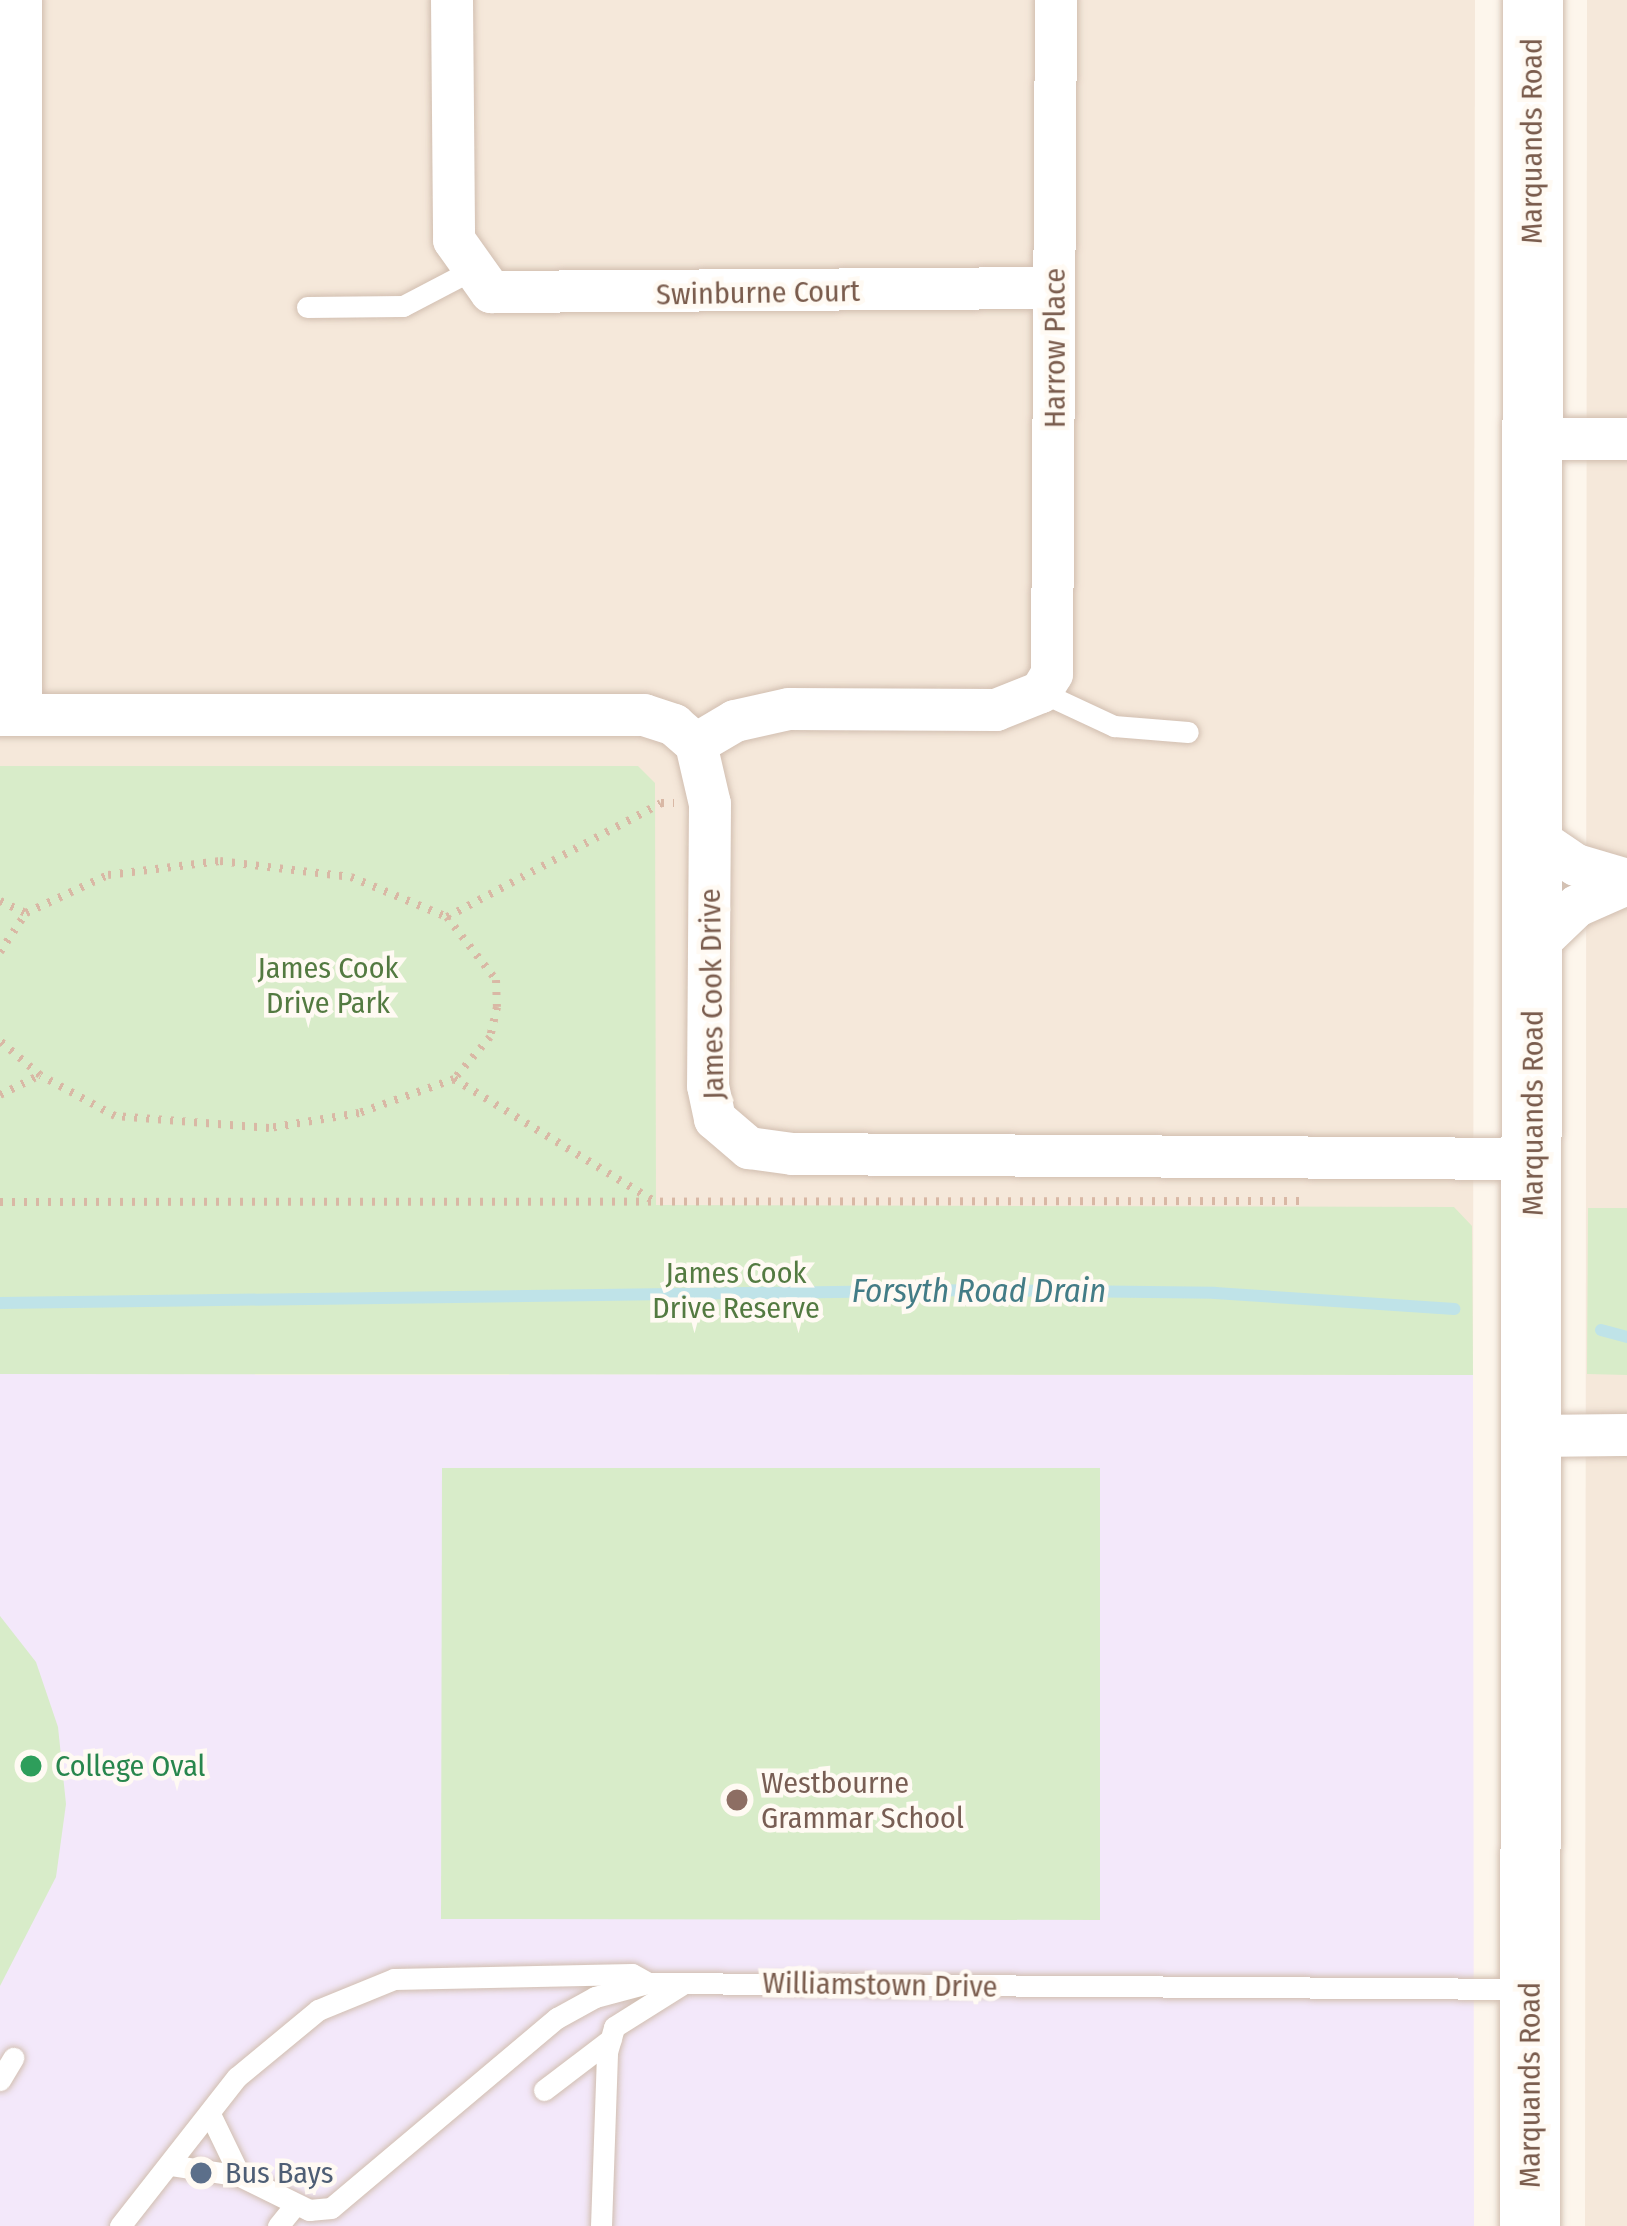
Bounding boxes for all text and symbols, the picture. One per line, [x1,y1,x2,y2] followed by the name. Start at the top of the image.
[1514,38,1550,244] street label: Marquands Road
[1037,268,1073,428] street label: Harrow Place
[656,273,860,313] street label: Swinburne Court
[692,888,732,1100] street label: James Cook Drive
[258,950,398,1020] park label: James Cook Drive Park
[1515,1010,1551,1216] street label: Marquands Road
[652,1255,820,1326] park label: James Cook Drive Reserve
[852,1272,1106,1312] water label: Forsyth Road Drain
[55,1748,206,1784] place label: College Oval
[18,1753,44,1779] marker: College Oval
[761,1765,964,1836] place label: Westbourne Grammar School
[724,1787,750,1813] marker: Westbourne Grammar School
[762,1965,998,2005] street label: Williamstown Drive
[1512,1982,1548,2188] street label: Marquands Road
[225,2155,334,2191] place label: Bus Bays
[188,2160,214,2186] marker: Bus Bays

